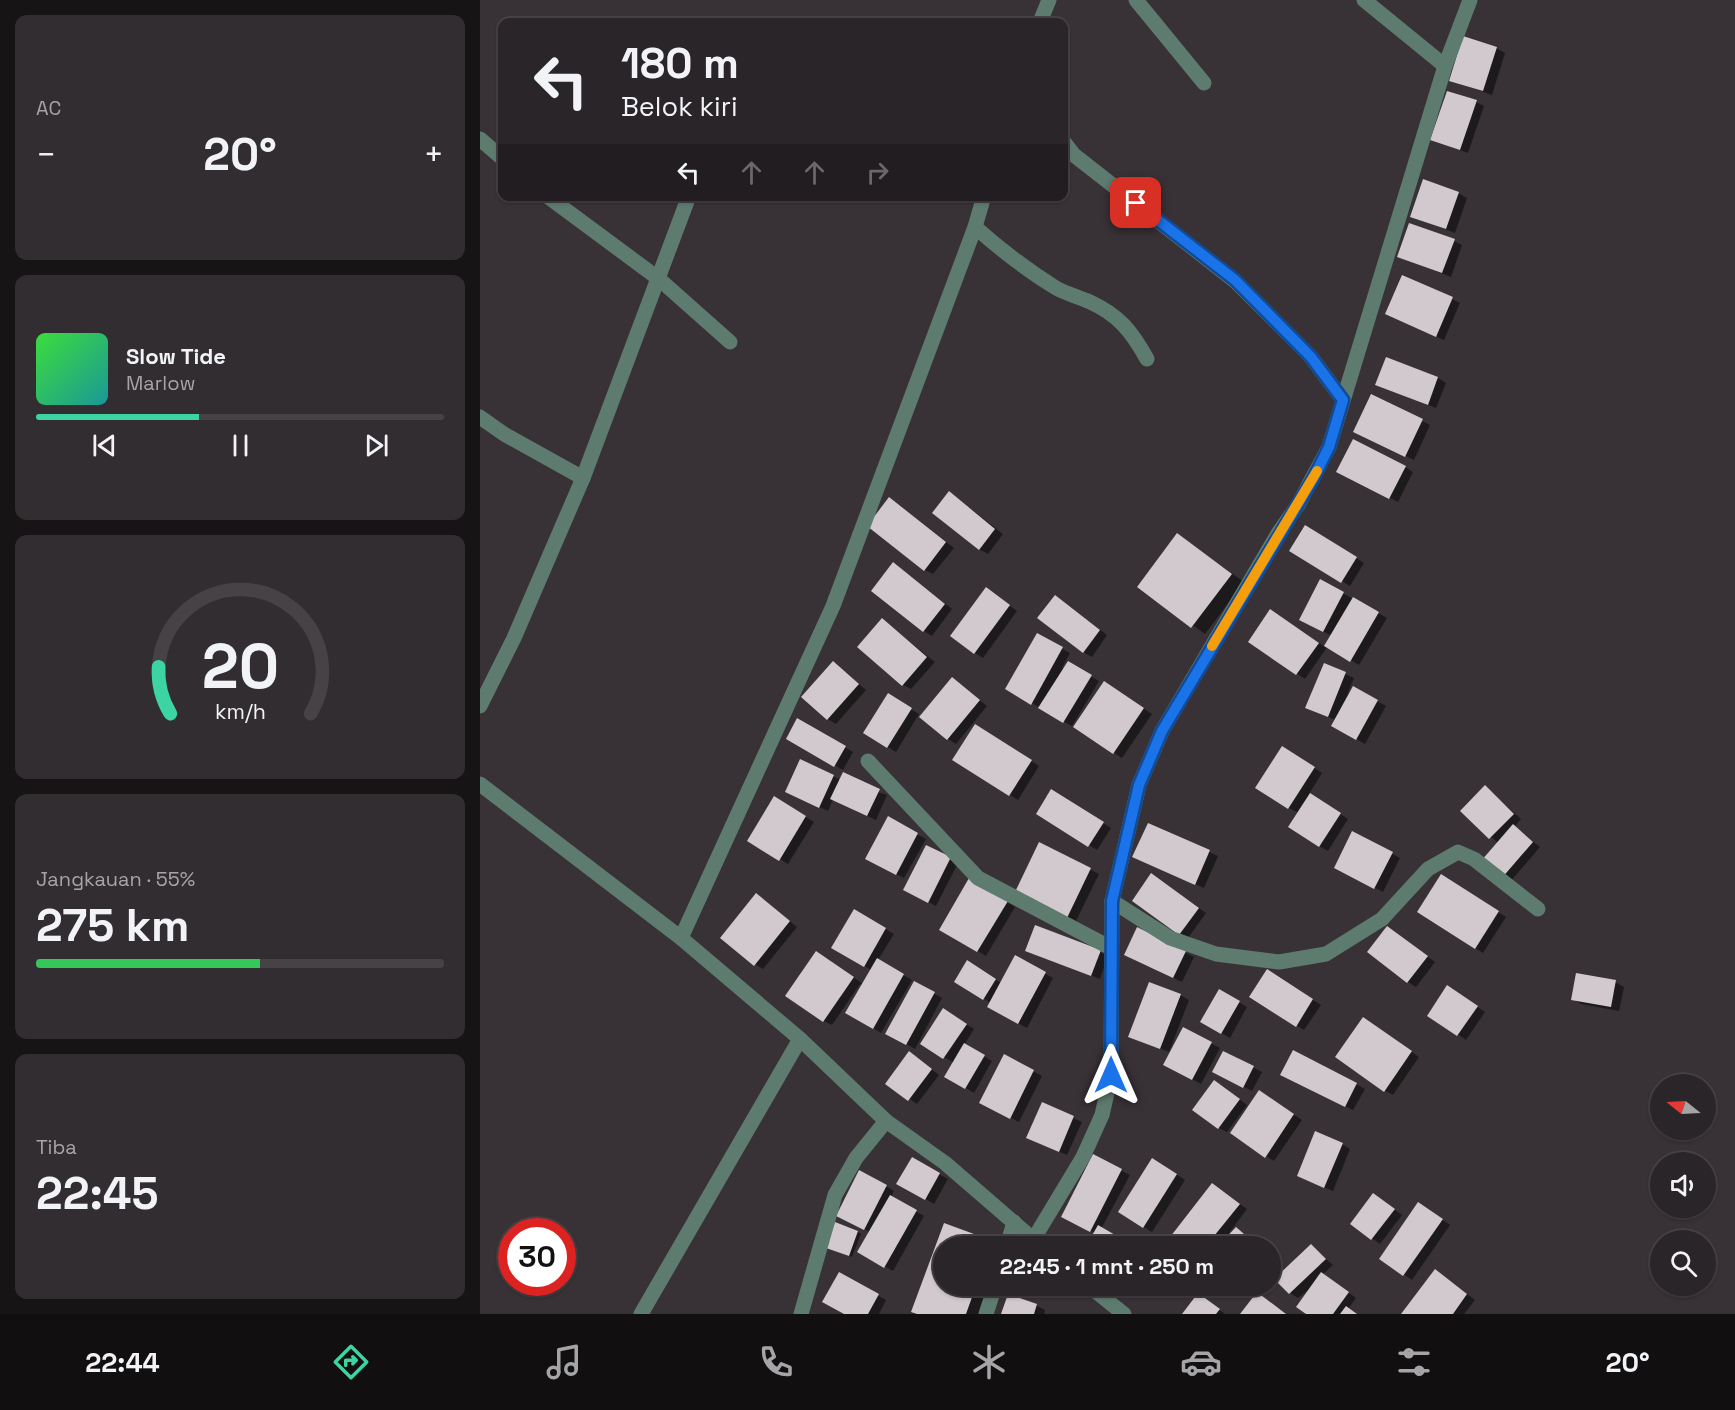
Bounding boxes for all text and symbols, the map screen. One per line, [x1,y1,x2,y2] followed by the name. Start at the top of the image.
[621,37,739,90] text: 180 m
[522,42,600,120] icon: left
[621,89,738,124] text: Belok kiri
[36,95,61,121] text: AC
[203,126,277,183] text: 20°
[36,134,56,176] text: −
[424,134,444,176] text: +
[672,156,705,189] icon: left
[735,156,768,189] icon: ahead
[798,156,831,189] icon: ahead
[861,156,894,189] icon: right
[1110,177,1161,228] pin
[1119,186,1152,219] icon: arrive
[126,342,226,370] text: Slow Tide
[126,370,195,396] text: Marlow
[88,429,121,462] icon: previous
[224,429,257,462] icon: pause
[360,429,393,462] icon: next
[201,627,279,706] text: 20
[214,698,266,725] text: km/h
[36,866,195,892] text: Jangkauan · 55%
[36,897,189,954] text: 275 km
[1079,1043,1143,1107] position arrow
[1650,1074,1716,1140] north arrow
[1650,1074,1716,1296] map controls
[36,1134,77,1160] text: Tiba
[1650,1152,1716,1218] button: sound
[36,1165,159,1222] text: 22:45
[498,1218,576,1296] speed limit sign: 30
[1650,1230,1716,1296] button: search
[1000,1252,1214,1280] text: 22:45 · 1 mnt · 250 m
[330,1341,372,1383] icon: directions
[543,1341,585,1383] icon: music
[755,1341,797,1383] icon: phone
[968,1341,1010,1383] icon: climate
[1180,1341,1222,1383] icon: car
[1393,1341,1435,1383] icon: filters
[85,1345,160,1380] text: 22:44
[1605,1345,1650,1380] text: 20°

